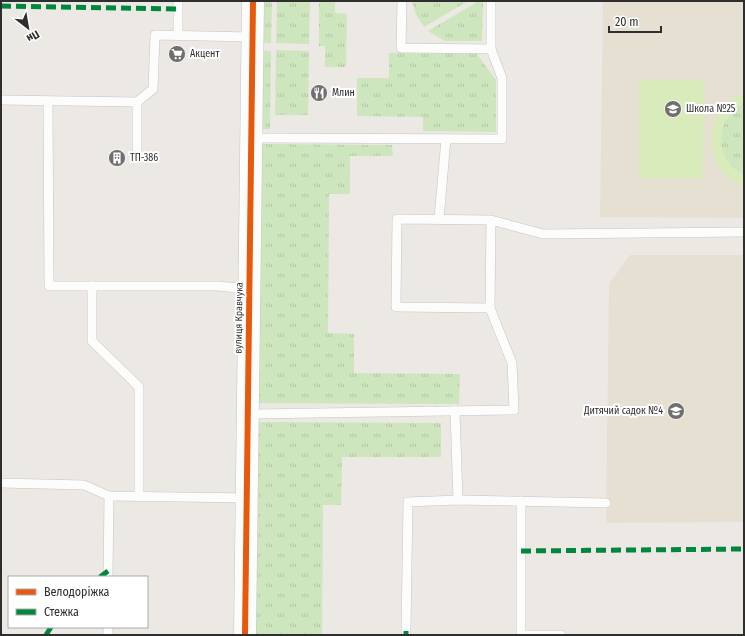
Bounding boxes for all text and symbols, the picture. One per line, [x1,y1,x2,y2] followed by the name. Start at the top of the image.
[8,8,48,48] north arrow
[609,8,661,34] scale bar
[615,15,639,29] text: 20 m
[24,27,42,45] text: Пн
[167,44,187,64] supermarket icon: Акцент
[190,48,220,60] place label: Акцент
[309,83,329,103] restaurant icon: Млин
[332,87,355,99] place label: Млин
[663,99,683,119] school or university icon: Школа №25
[686,103,736,115] place label: Школа №25
[107,148,127,168] building icon: ТП-386
[130,152,158,164] place label: ТП-386
[232,282,246,354] street label: вулиця Кравчука
[666,401,686,421] school or university icon: Дитячий садок №4
[583,405,663,417] place label: Дитячий садок №4
[8,576,148,628] legend
[44,585,110,599] text: Велодоріжка
[44,605,79,619] text: Стежка

